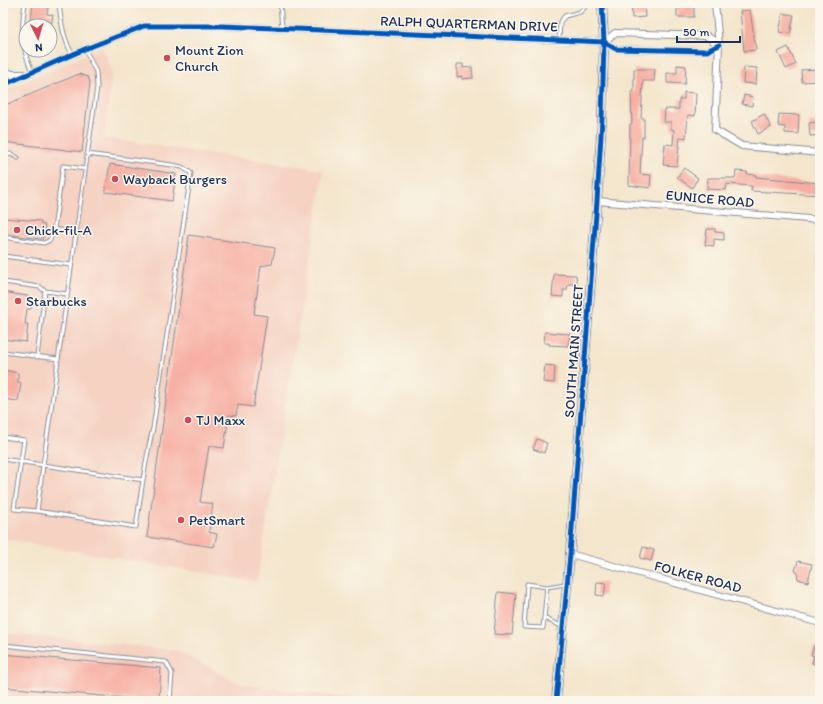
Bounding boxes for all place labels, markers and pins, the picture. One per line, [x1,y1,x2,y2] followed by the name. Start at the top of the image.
[175,42,244,75] place label: Mount Zion Church
[162,53,172,63] marker: Mount Zion Church
[123,171,227,188] place label: Wayback Burgers
[110,174,120,184] marker: Wayback Burgers
[25,222,92,239] place label: Chick-fil-A
[12,225,22,235] marker: Chick-fil-A
[26,293,87,310] place label: Starbucks
[13,296,23,306] marker: Starbucks
[196,412,246,429] place label: TJ Maxx
[183,415,193,425] marker: TJ Maxx
[189,512,245,529] place label: PetSmart
[176,515,186,525] marker: PetSmart

